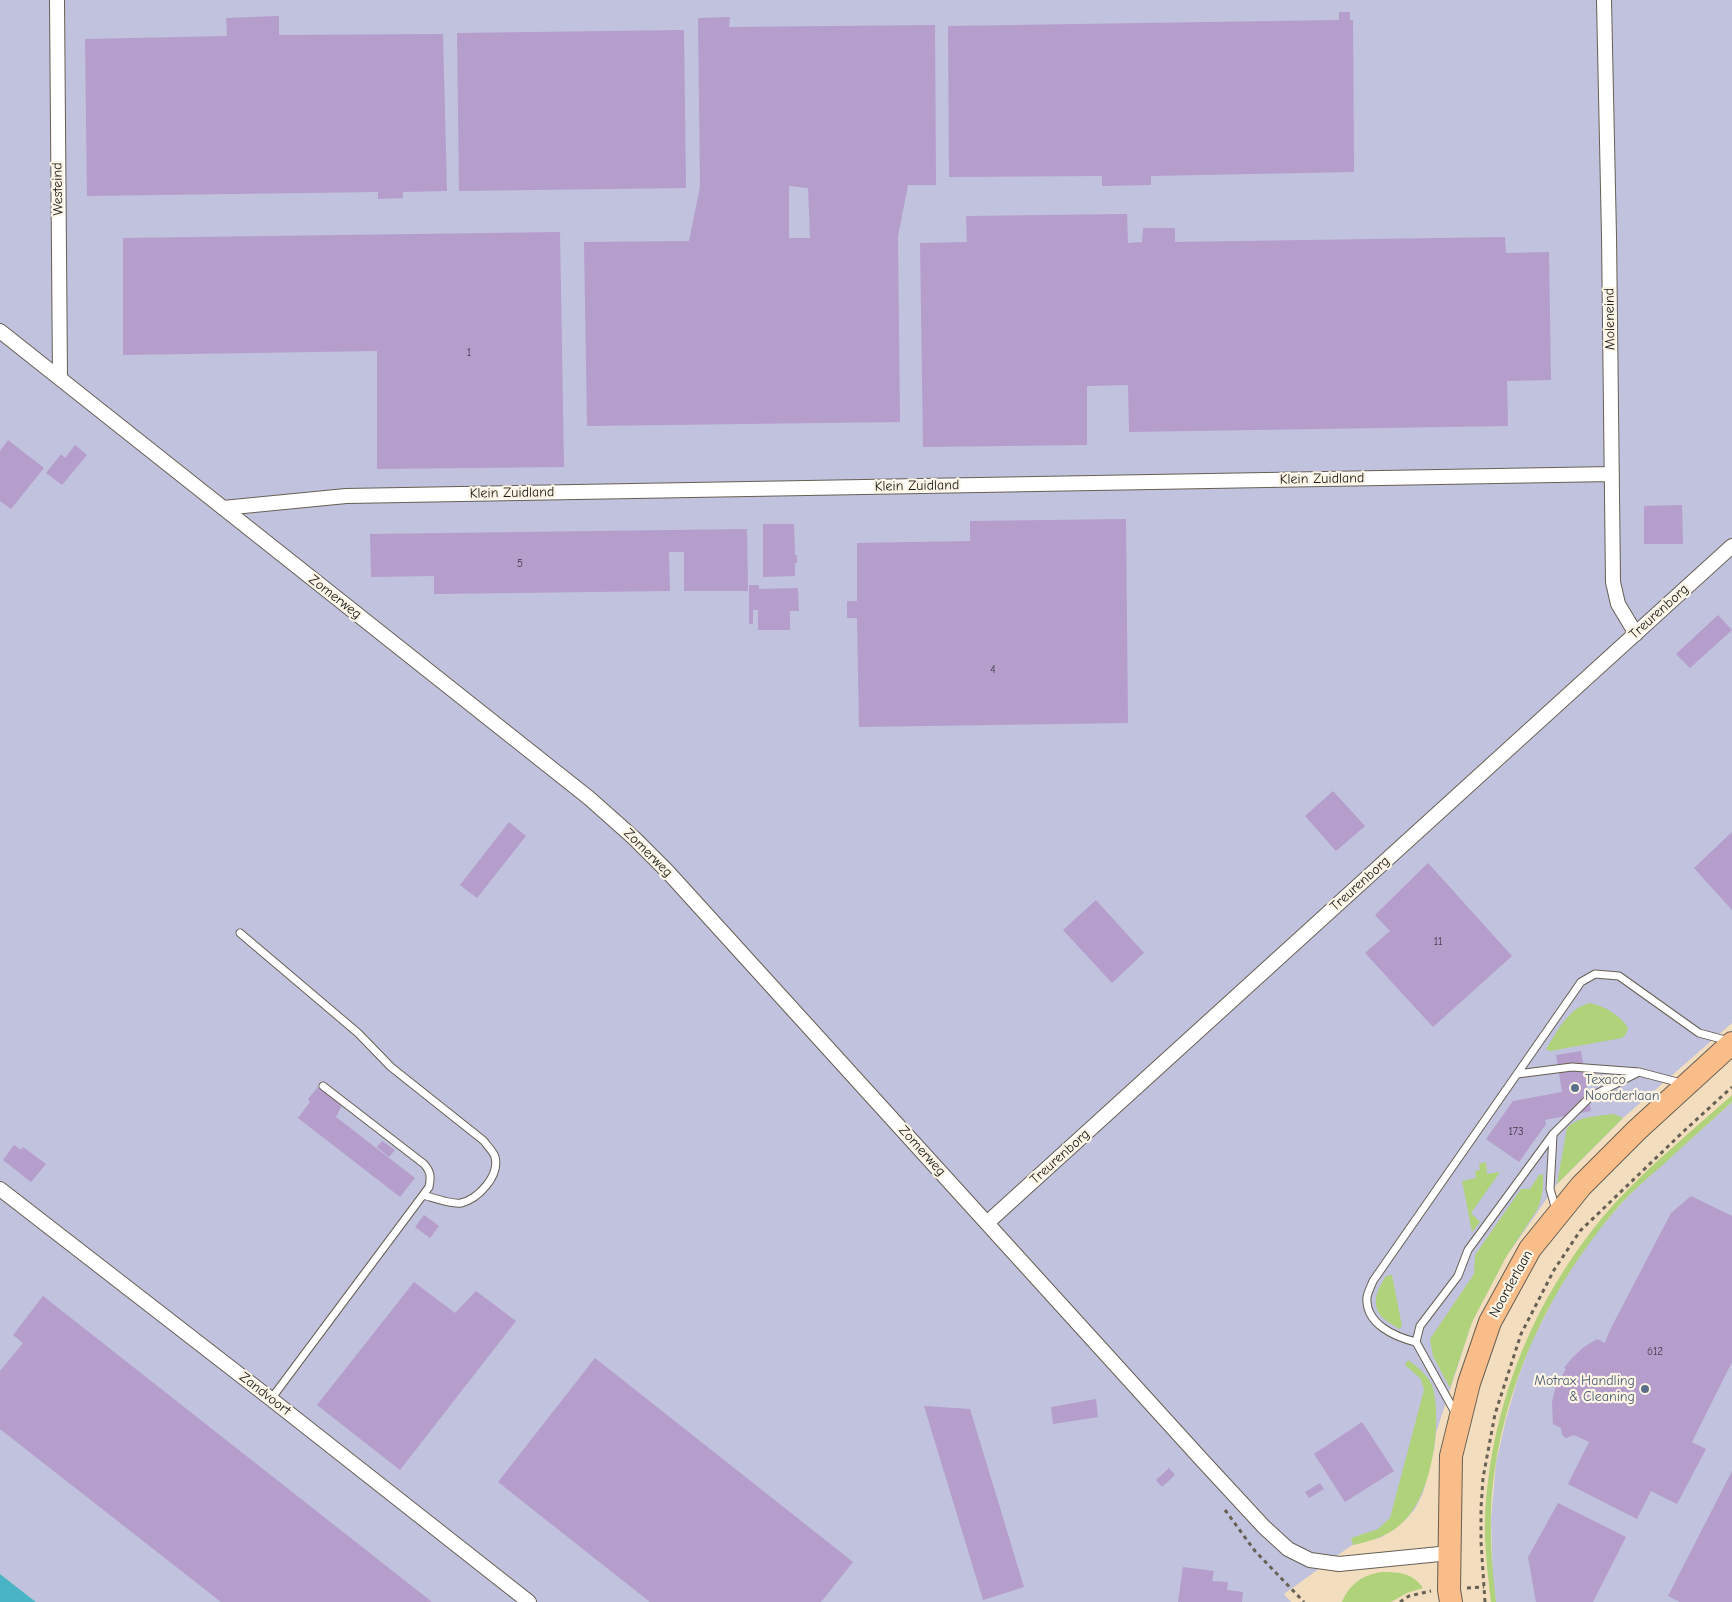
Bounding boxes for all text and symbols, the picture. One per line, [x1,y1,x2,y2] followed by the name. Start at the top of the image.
[49,162,67,216] street label: Westeind
[1601,288,1619,350] street label: Moleneind
[467,346,471,360] house number: 1
[1279,470,1365,488] street label: Klein Zuidland
[874,477,960,495] street label: Klein Zuidland
[469,484,555,502] street label: Klein Zuidland
[517,557,523,571] house number: 5
[305,571,365,623] street label: Zomerweg
[1626,581,1692,643] street label: Treurenborg
[990,663,996,677] house number: 4
[620,825,676,881] street label: Zomerweg
[1327,853,1393,915] street label: Treurenborg
[1434,935,1442,949] house number: 11
[1585,1072,1659,1104] place label: Texaco Noorderlaan
[1569,1082,1581,1094] marker: Texaco Noorderlaan
[895,1122,949,1180] street label: Zomerweg
[1508,1125,1524,1139] house number: 173
[1027,1126,1093,1188] street label: Treurenborg
[1486,1247,1536,1321] street label: Noorderlaan
[1647,1345,1663,1359] house number: 612
[236,1369,294,1419] street label: Zandvoort
[1534,1373,1635,1405] place label: Motrax Handling & Cleaning
[1639,1383,1651,1395] marker: Motrax Handling & Cleaning

